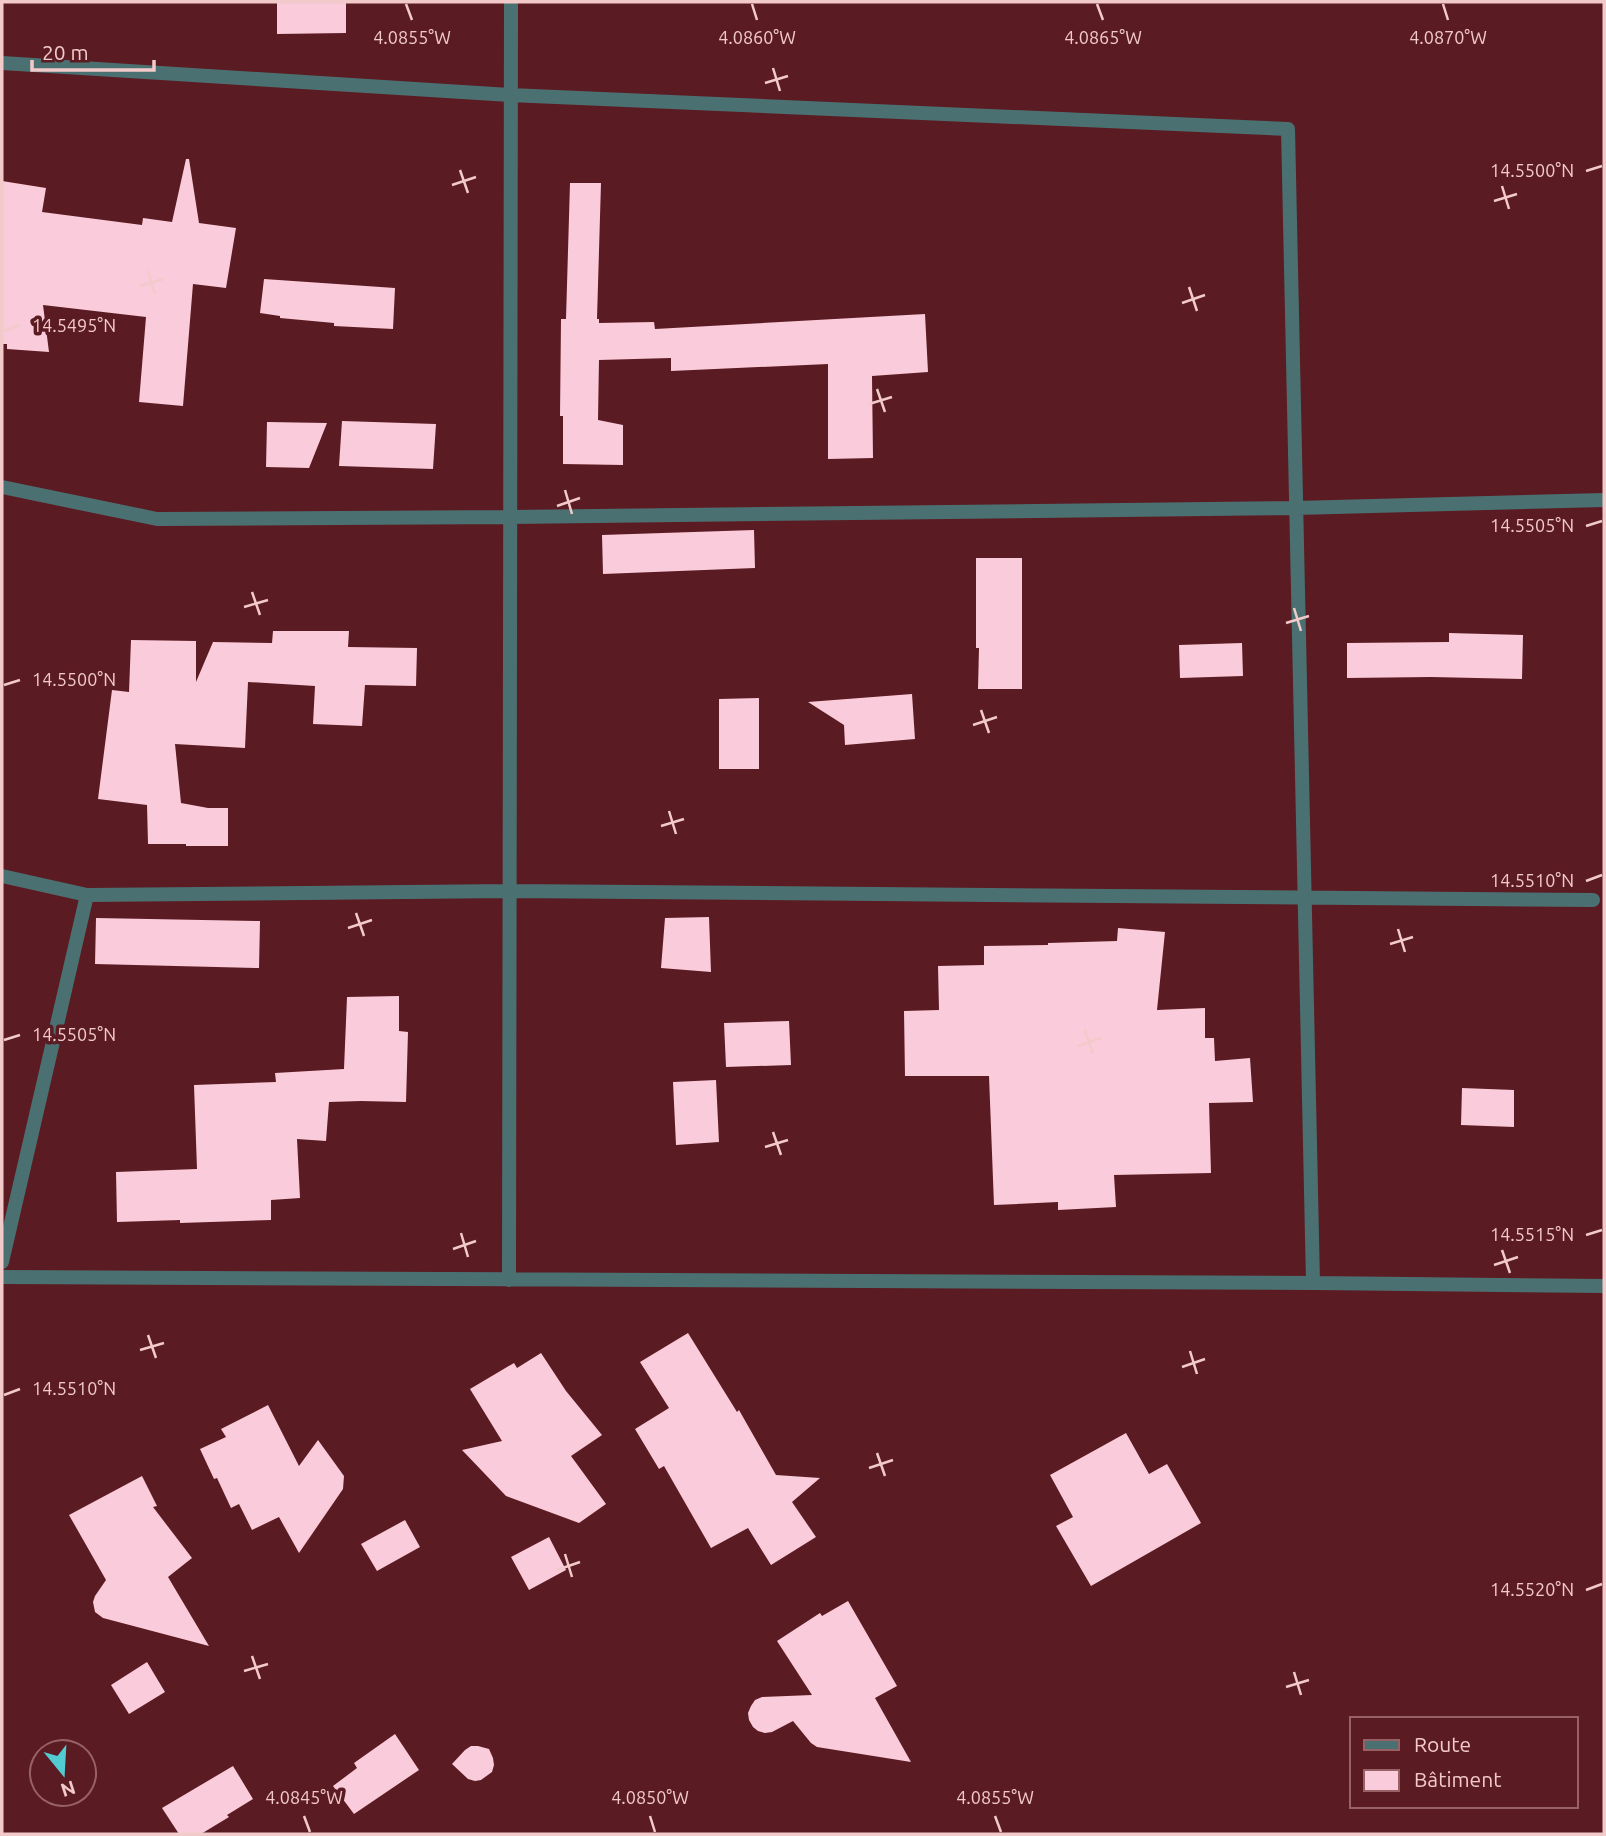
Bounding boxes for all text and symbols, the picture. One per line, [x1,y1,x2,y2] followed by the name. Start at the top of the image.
[373,27,451,47] text: 4.0855°W
[718,27,796,47] text: 4.0860°W
[1064,27,1142,47] text: 4.0865°W
[1409,27,1487,47] text: 4.0870°W
[32,28,154,72] scale bar
[42,40,89,64] text: 20 m
[1490,160,1574,180] text: 14.5500°N
[32,315,116,335] text: 14.5495°N
[1490,515,1574,535] text: 14.5505°N
[32,669,116,689] text: 14.5500°N
[1490,870,1574,890] text: 14.5510°N
[32,1024,116,1044] text: 14.5505°N
[1490,1224,1574,1244] text: 14.5515°N
[32,1378,116,1398] text: 14.5510°N
[1490,1579,1574,1599] text: 14.5520°N
[1350,1717,1578,1808] legend
[1414,1732,1471,1756] text: Route
[28,1738,98,1808] north arrow
[1414,1767,1501,1791] text: Bâtiment
[58,1777,78,1802] text: N
[265,1787,343,1807] text: 4.0845°W
[611,1787,689,1807] text: 4.0850°W
[956,1787,1034,1807] text: 4.0855°W

